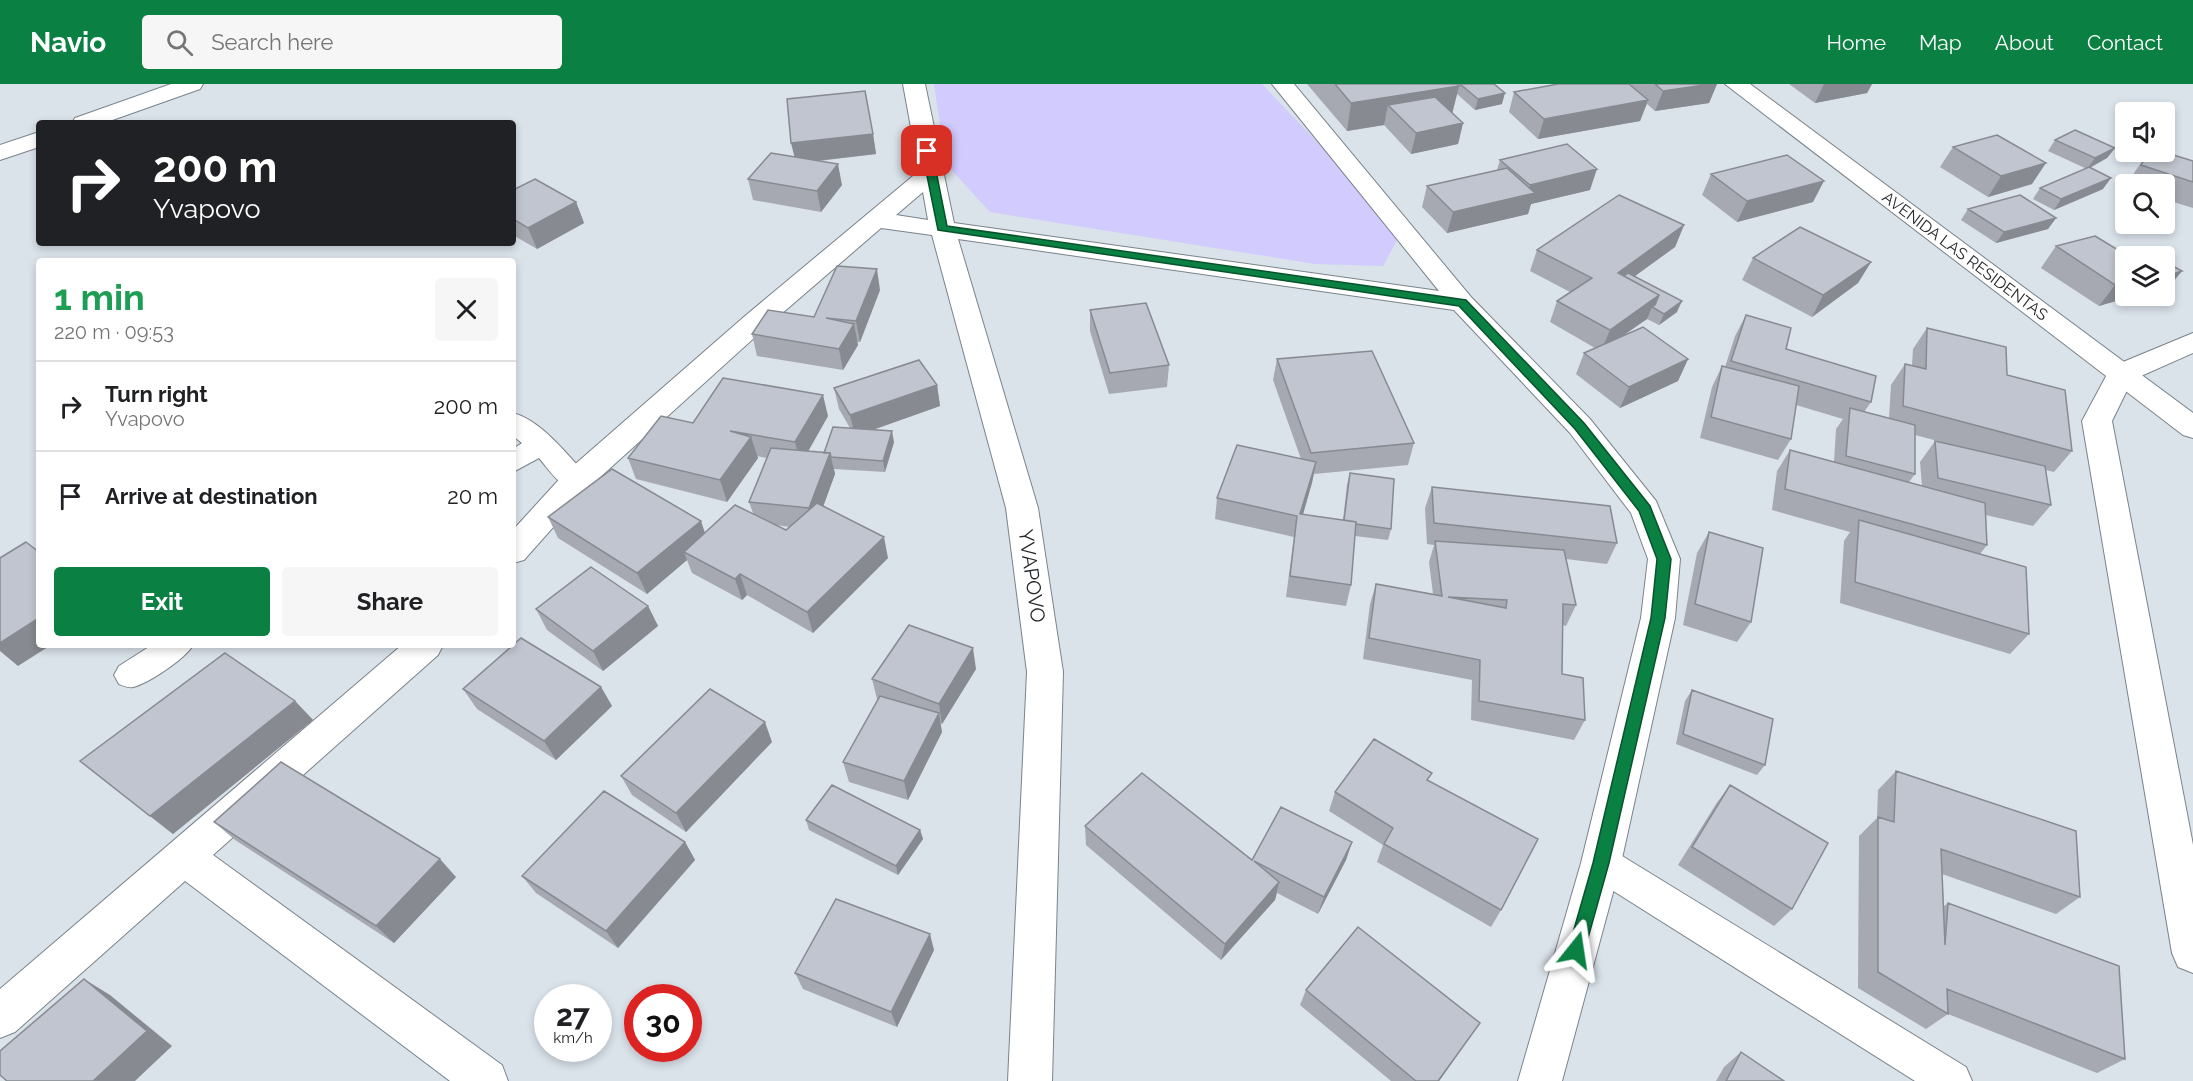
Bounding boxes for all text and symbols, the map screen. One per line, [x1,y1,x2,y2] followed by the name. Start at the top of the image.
[142,15,562,69] search box
[30,26,106,59] text: Navio
[163,26,196,59] icon: search
[211,29,333,55] text: Search here
[1827,30,1886,55] text: Home
[1919,30,1962,55] text: Map
[1995,30,2054,55] text: About
[2087,30,2163,55] text: Contact
[2115,102,2175,306] map controls
[2115,102,2175,162] button: sound
[901,125,952,176] pin
[910,134,943,167] icon: arrive
[153,143,277,192] text: 200 m
[54,144,132,222] icon: right
[2115,174,2175,234] button: search
[1878,188,2052,325] street label: AVENIDA LAS RESIDENTAS
[153,193,261,224] text: Yvapovo
[2115,246,2175,306] button: layers
[54,276,145,318] text: 1 min
[435,278,498,341] button: close
[54,320,174,344] text: 220 m · 09:53
[105,381,208,407] text: Turn right
[54,390,87,423] icon: right
[434,393,498,419] text: 200 m
[105,407,185,431] text: Yvapovo
[54,480,87,513] icon: arrive
[105,483,318,509] text: Arrive at destination
[447,483,498,509] text: 20 m
[1014,528,1050,624] street label: YVAPOVO
[54,567,270,636] button: Exit
[282,567,498,636] button: Share
[1544,918,1608,982] position arrow
[624,984,702,1062] speed limit sign: 30
[556,998,590,1033] text: 27
[553,1029,593,1047] text: km/h

